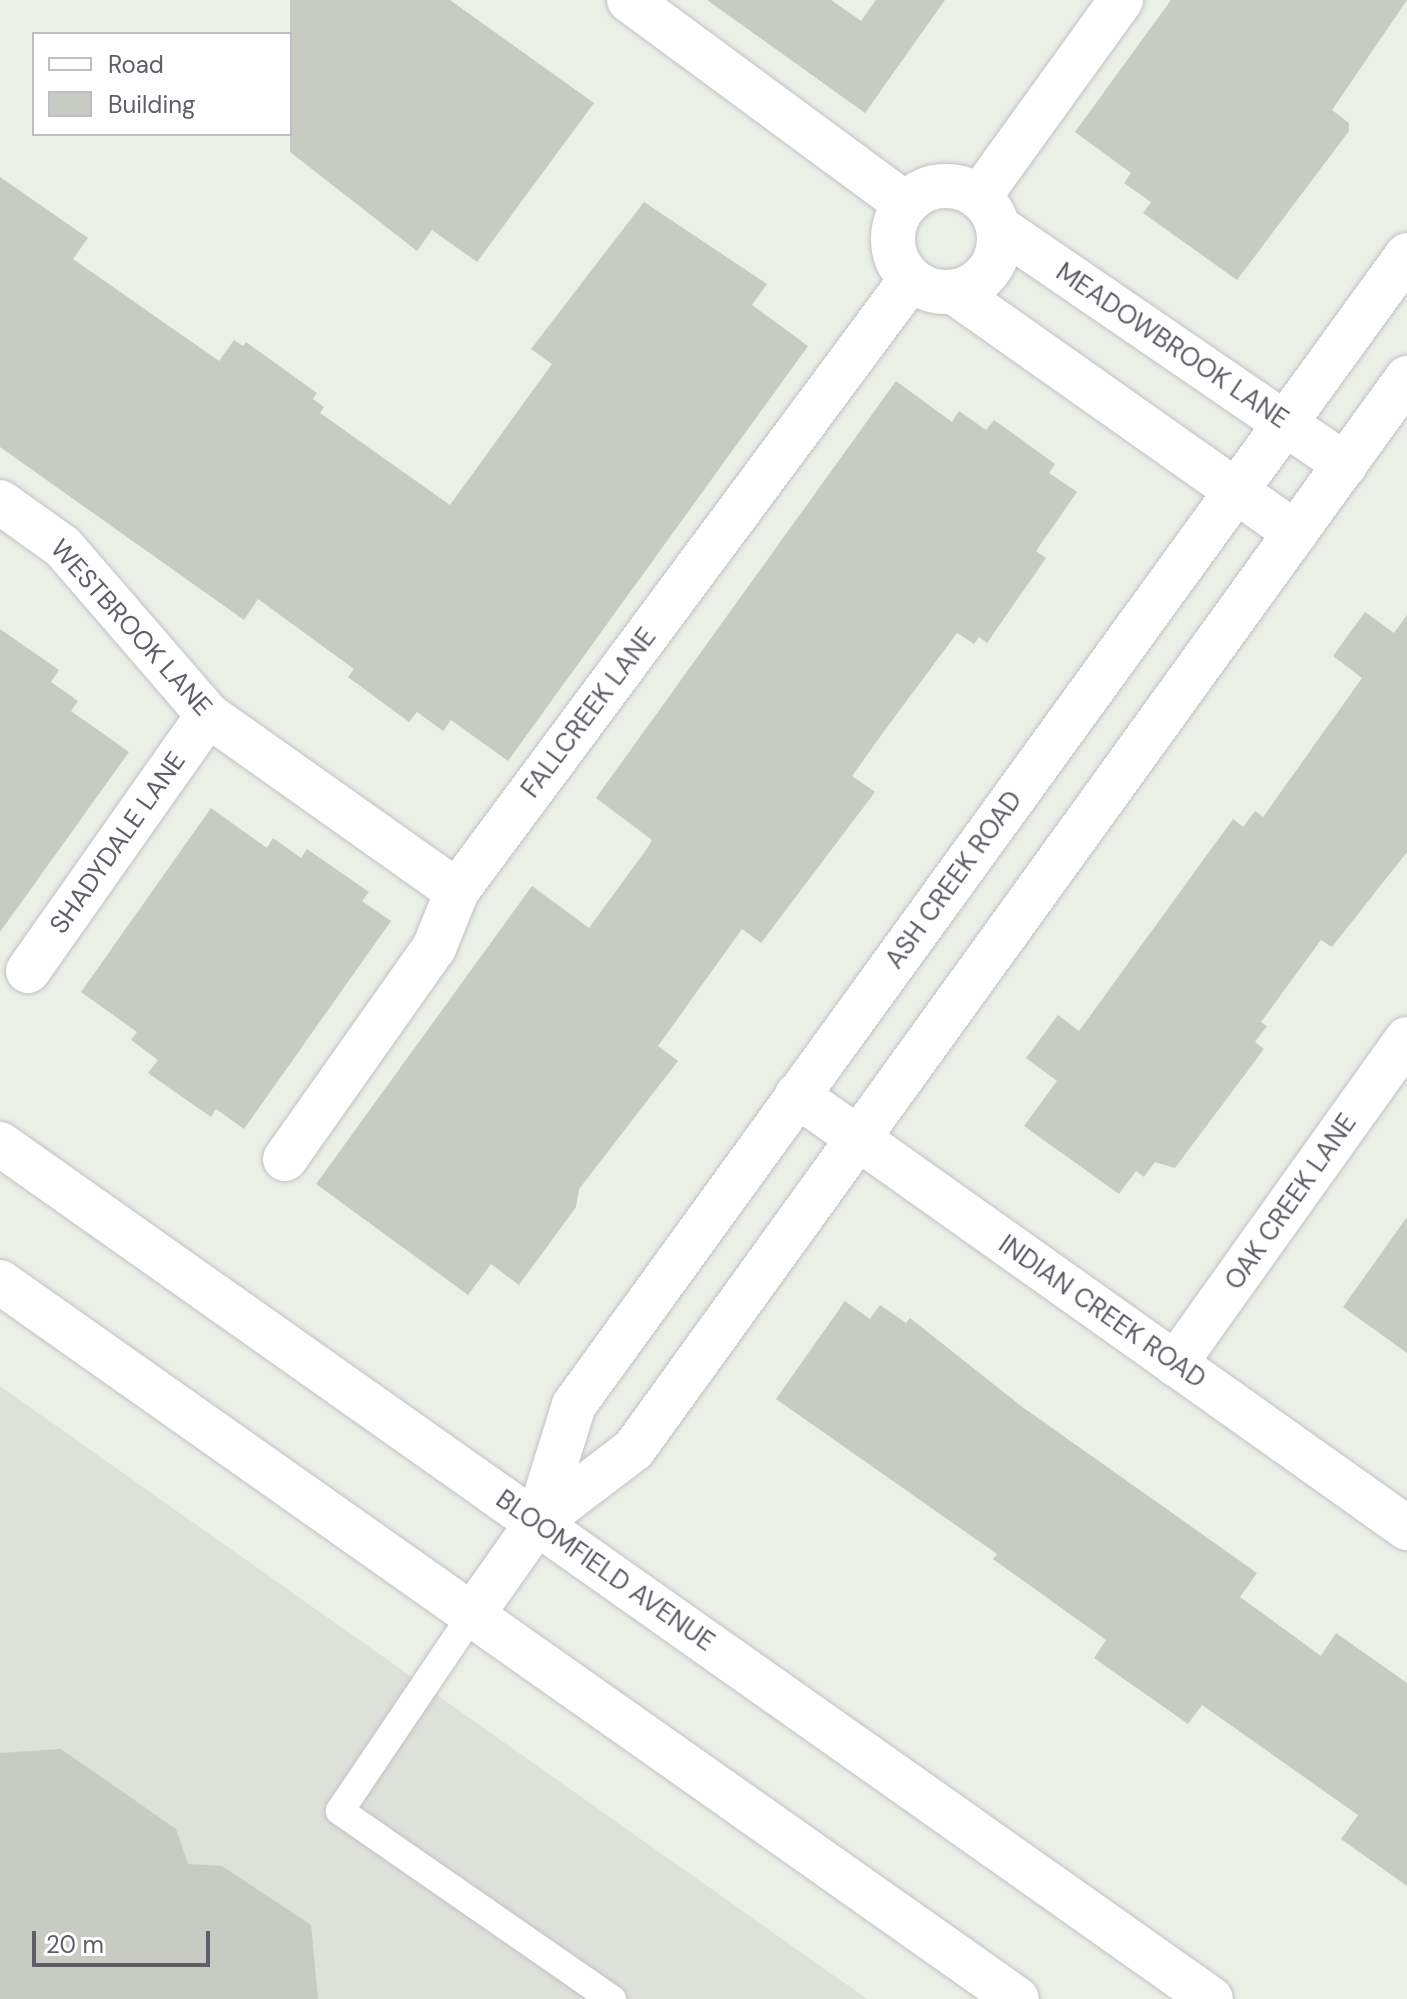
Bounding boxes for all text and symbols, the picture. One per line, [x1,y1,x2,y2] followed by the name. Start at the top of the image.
[32,32,292,136] legend
[108,49,164,80] text: Road
[108,89,195,120] text: Building
[1050,257,1294,435] street label: MEADOWBROOK LANE
[44,534,218,722] street label: WESTBROOK LANE
[515,622,663,804] street label: FALLCREEK LANE
[44,746,192,940] street label: SHADYDALE LANE
[879,785,1029,975] street label: ASH CREEK ROAD
[1219,1108,1363,1296] street label: OAK CREEK LANE
[993,1229,1211,1395] street label: INDIAN CREEK ROAD
[490,1484,720,1658] street label: BLOOMFIELD AVENUE
[36,1915,214,1965] scale bar
[46,1929,104,1960] text: 20 m

